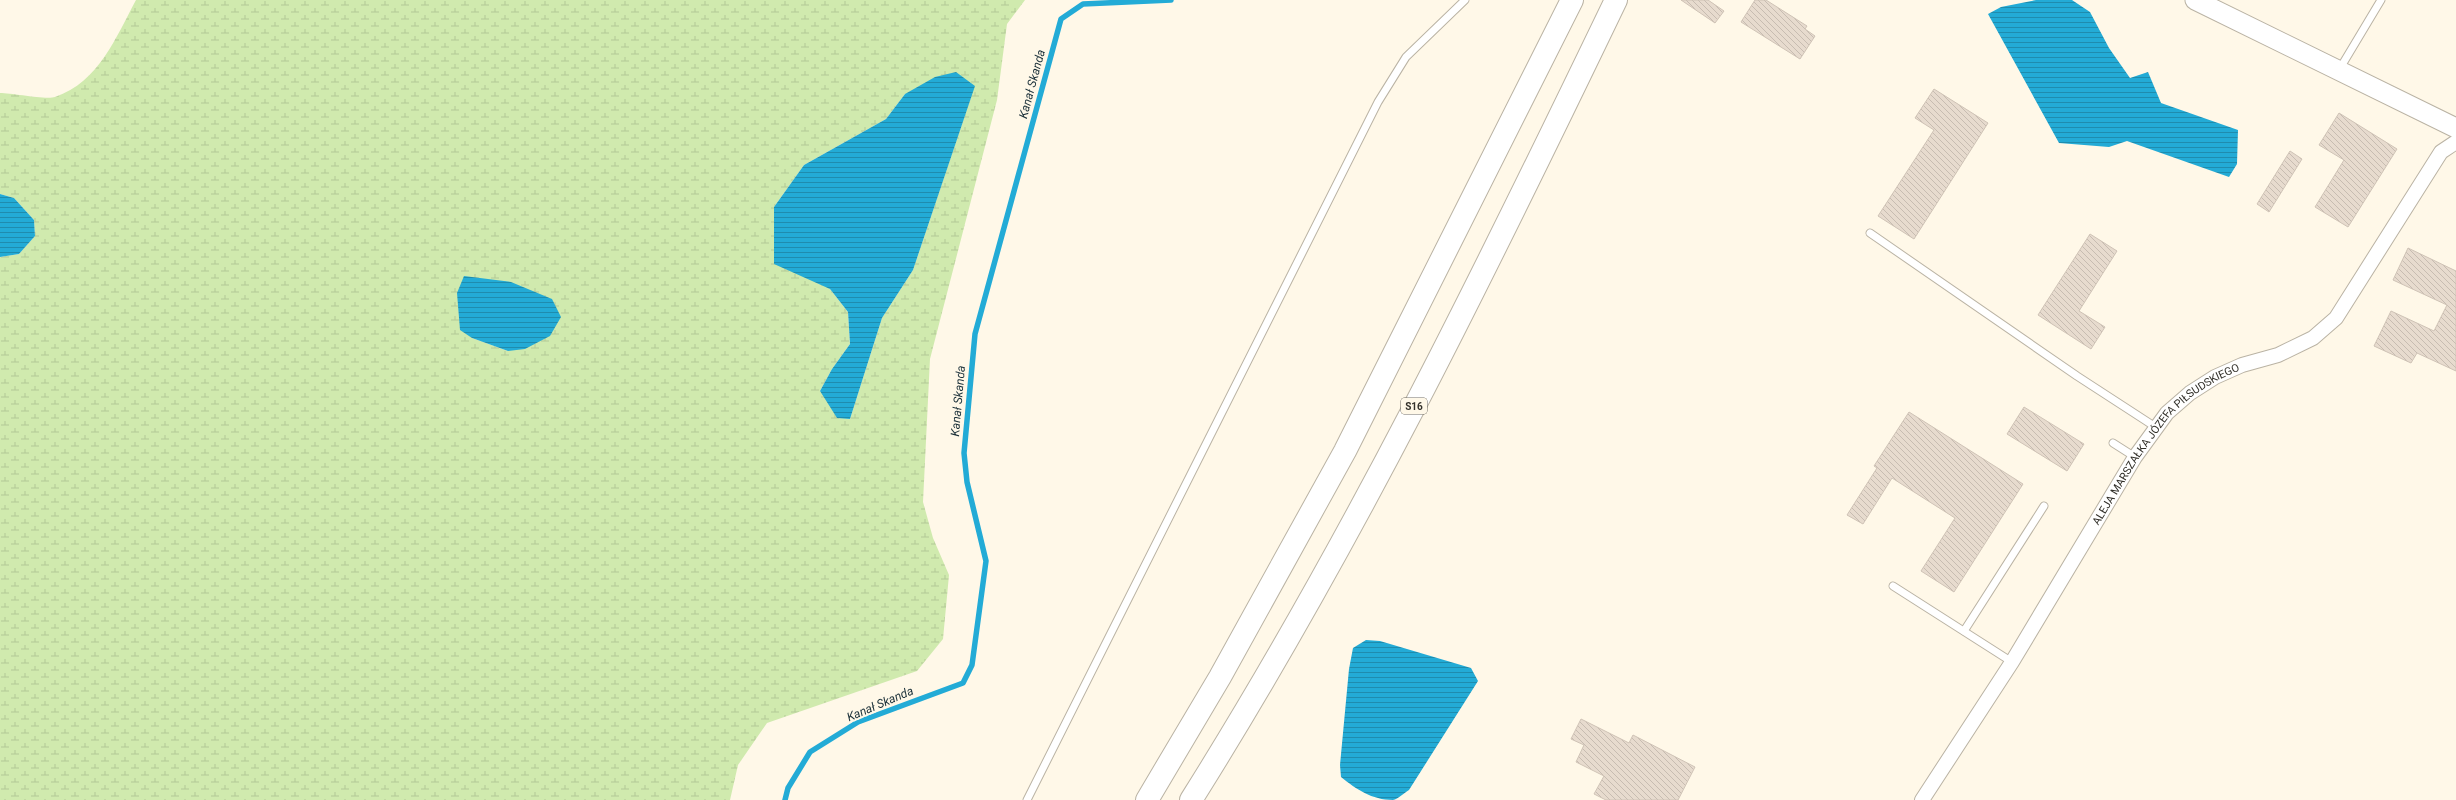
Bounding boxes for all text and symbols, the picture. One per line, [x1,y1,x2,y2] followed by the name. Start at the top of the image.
[1016,48,1048,120] water label: Kanał Skanda
[2089,361,2241,527] street label: ALEJA MARSZAŁKA JÓZEFA PIŁSUDSKIEGO
[948,365,968,437] water label: Kanał Skanda
[1401,398,1427,414] road number: S16
[845,684,915,724] water label: Kanał Skanda

